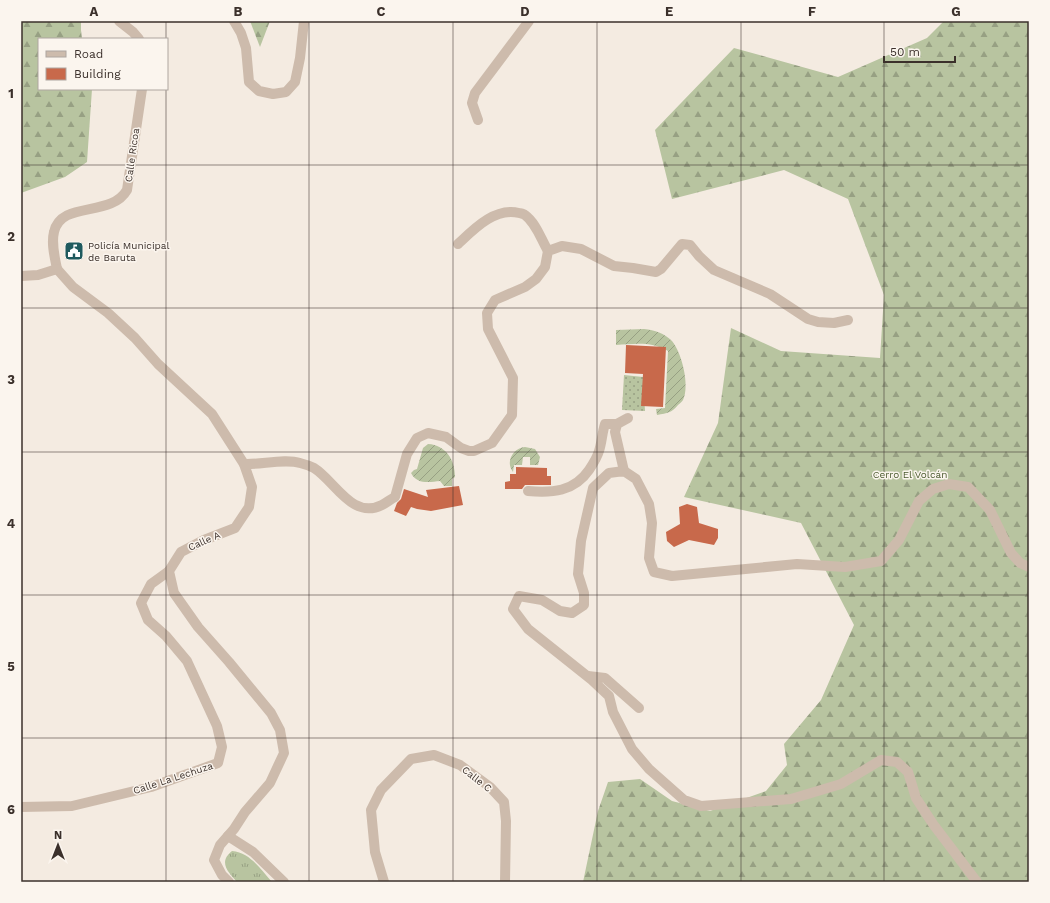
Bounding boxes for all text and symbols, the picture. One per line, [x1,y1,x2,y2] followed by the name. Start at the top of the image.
[90,4,99,19] text: A
[234,4,243,19] text: B
[377,4,386,19] text: C
[520,4,530,19] text: D
[665,4,673,19] text: E
[808,4,816,19] text: F
[951,4,961,19] text: G
[38,38,168,90] legend
[884,38,955,64] scale bar
[890,45,920,59] text: 50 m
[74,47,103,61] text: Road
[74,67,121,81] text: Building
[8,86,14,101] text: 1
[123,127,141,183] street label: Calle Ricoa
[7,229,15,244] text: 2
[63,240,85,262] public building icon: Policía Municipal de Baruta
[88,240,170,263] place label: Policía Municipal de Baruta
[7,372,15,387] text: 3
[873,469,947,480] park label: Cerro El Volcán
[7,516,16,531] text: 4
[186,529,222,553] street label: Calle A
[7,659,15,674] text: 5
[132,760,215,796] street label: Calle La Lechuza
[460,764,494,794] street label: Calle C
[7,802,15,817] text: 6
[38,825,78,865] north arrow
[54,829,62,842] text: N

